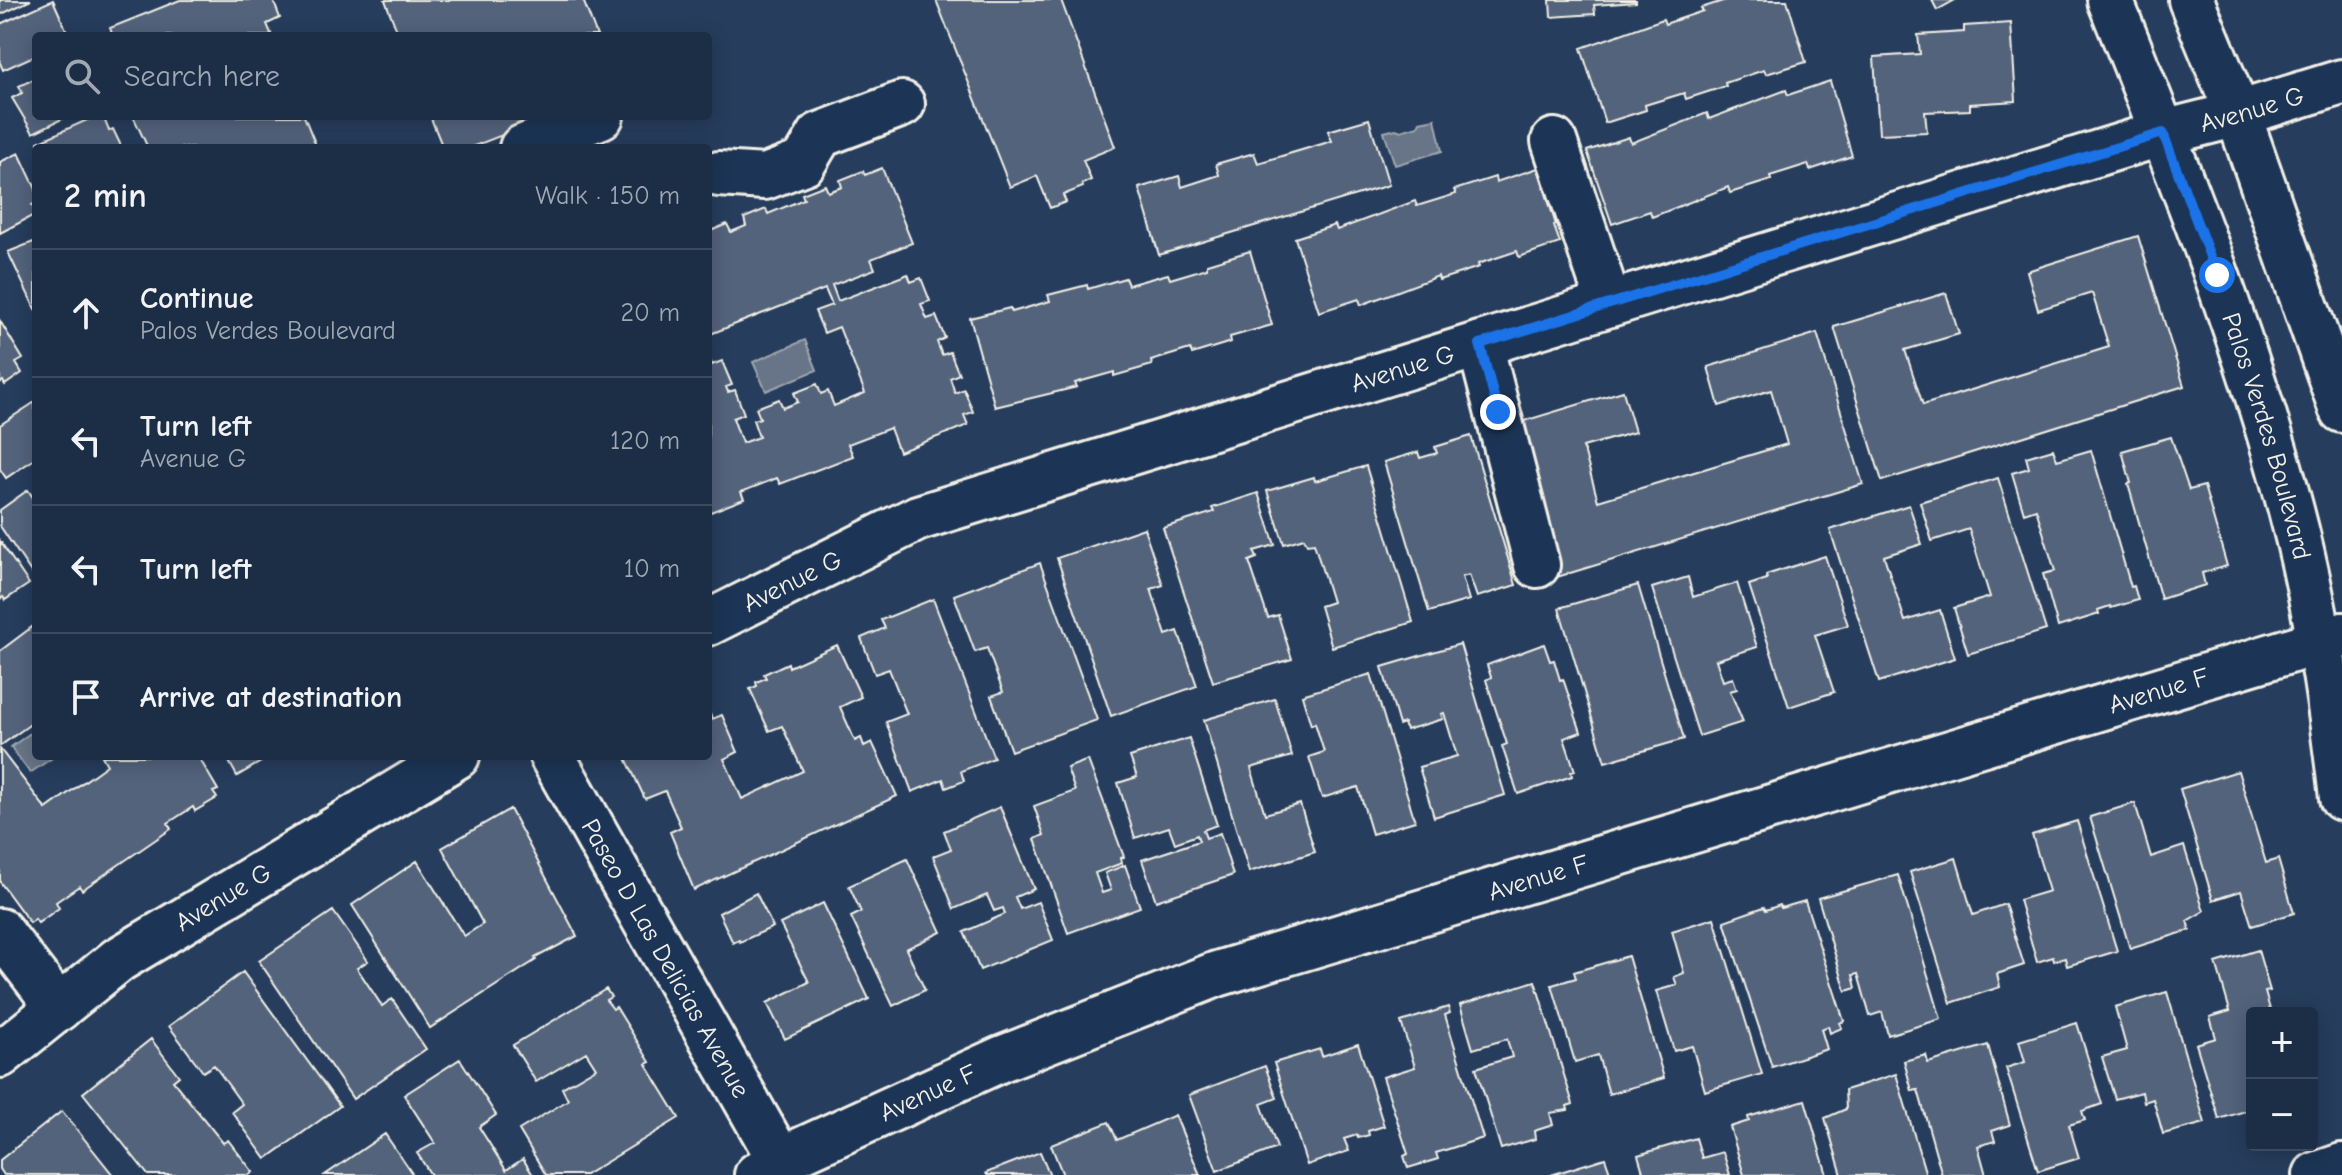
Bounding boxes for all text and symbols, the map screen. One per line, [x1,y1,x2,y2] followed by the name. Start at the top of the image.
[32,32,712,120] search box
[60,54,104,98] icon: search
[124,59,280,94] text: Search here
[2197,81,2308,139] street label: Avenue G
[64,176,147,216] text: 2 min
[535,181,680,211] text: Walk · 150 m
[2199,257,2235,293] route start
[140,281,254,316] text: Continue
[64,291,108,335] icon: ahead
[620,298,680,328] text: 20 m
[2215,309,2317,563] street label: Palos Verdes Boulevard
[140,316,396,346] text: Palos Verdes Boulevard
[1348,339,1458,399] street label: Avenue G
[1480,394,1516,430] route end
[140,409,252,444] text: Turn left
[64,419,108,463] icon: left
[610,426,680,456] text: 120 m
[140,444,246,474] text: Avenue G
[738,545,847,619] street label: Avenue G
[64,547,108,591] icon: left
[140,552,252,587] text: Turn left
[624,554,680,584] text: 10 m
[2105,662,2213,720] street label: Avenue F
[64,675,108,719] icon: arrive
[140,680,402,715] text: Arrive at destination
[575,814,756,1103] street label: Paseo D Las Delicias Avenue
[1485,849,1592,907] street label: Avenue F
[170,857,277,938] street label: Avenue G
[2246,1007,2318,1151] map controls
[2246,1007,2318,1079] button: +
[875,1058,981,1128] street label: Avenue F
[2246,1079,2318,1151] button: −

